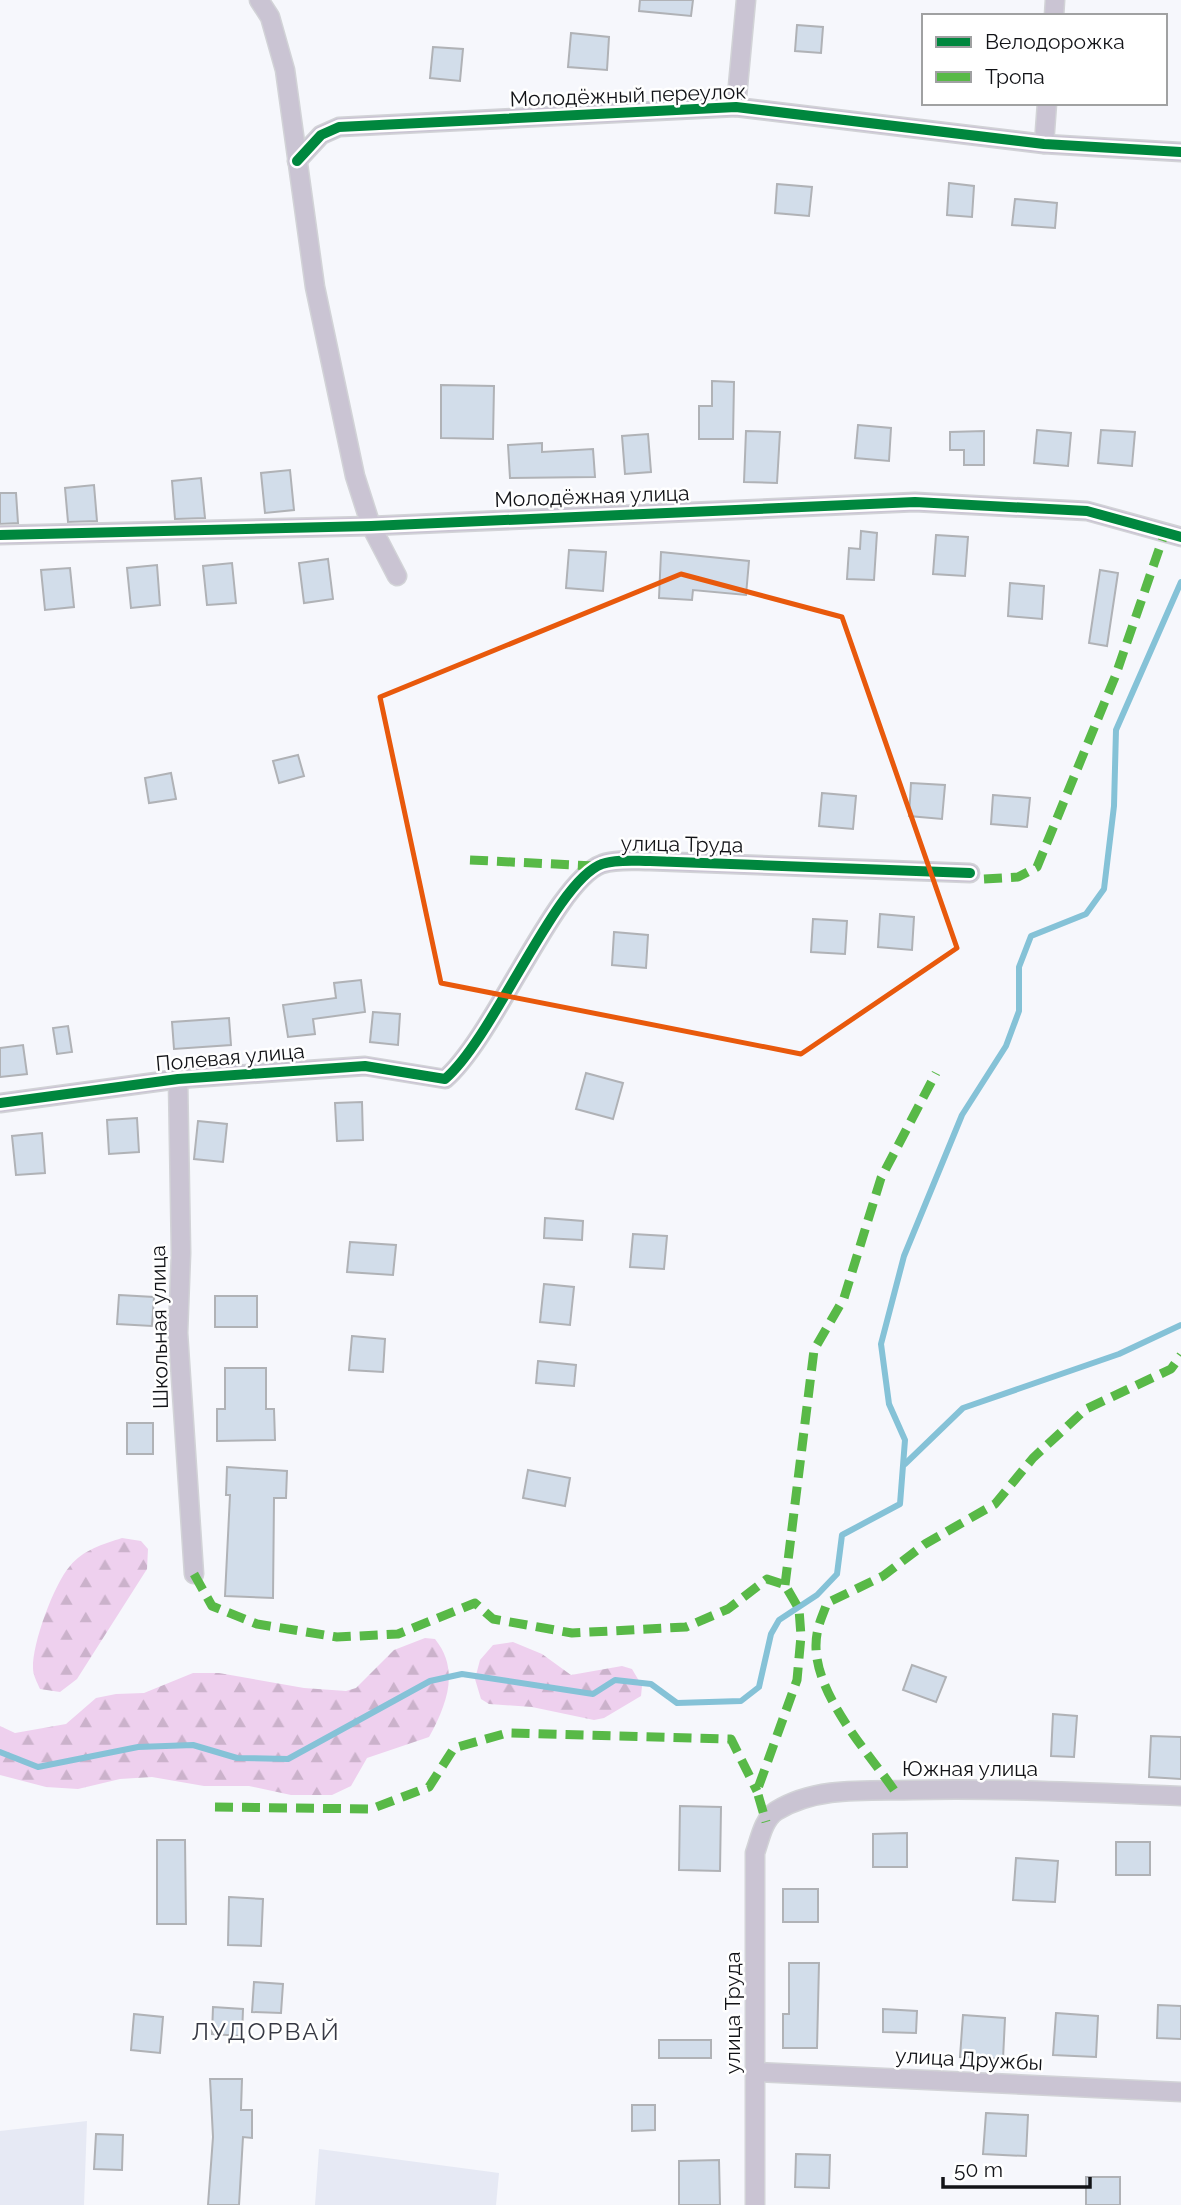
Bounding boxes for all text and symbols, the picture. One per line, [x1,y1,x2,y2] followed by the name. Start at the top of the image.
[922,14,1167,105] legend
[985,29,1125,54] text: Велодорожка
[985,64,1045,89] text: Тропа
[509,78,747,112] street label: Молодёжный переулок
[494,480,690,512] street label: Молодёжная улица
[620,830,744,858] street label: улица Труда
[154,1038,306,1076] street label: Полевая улица
[145,1245,173,1409] street label: Школьная улица
[902,1756,1038,1781] street label: Южная улица
[720,1952,745,2074] street label: улица Труда
[191,2017,341,2046] district label: ЛУДОРВАЙ
[895,2043,1043,2075] street label: улица Дружбы
[943,2146,1090,2190] scale bar
[954,2157,1003,2182] text: 50 m

